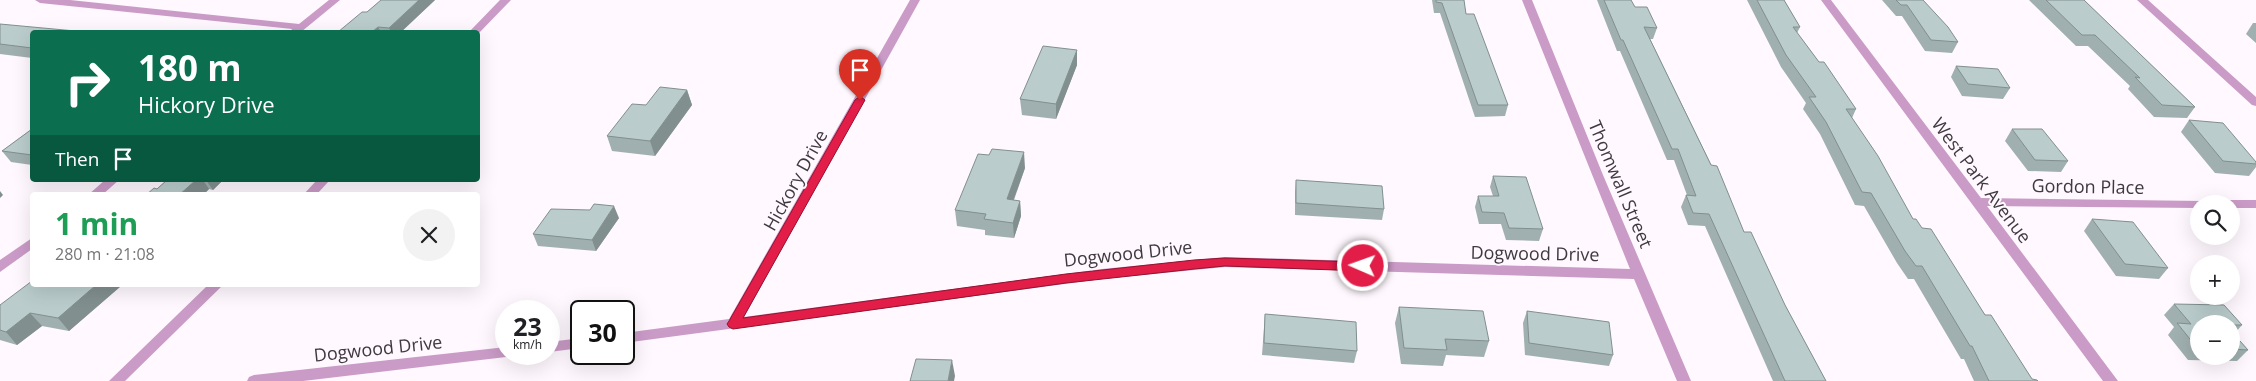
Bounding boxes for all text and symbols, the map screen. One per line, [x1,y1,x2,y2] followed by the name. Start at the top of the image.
[138,44,242,91] text: 180 m
[839,49,881,100] pin
[55,50,120,115] icon: right
[846,56,874,84] icon: arrive
[138,89,275,119] text: Hickory Drive
[1927,112,2037,248] street label: West Park Avenue
[1583,117,1659,251] street label: Thomwall Street
[757,125,833,235] street label: Hickory Drive
[109,145,137,173] icon: arrive
[55,146,99,172] text: Then
[2031,173,2145,199] street label: Gordon Place
[2190,195,2240,365] map controls
[2190,195,2240,245] button: search
[55,203,138,244] text: 1 min
[403,209,455,261] button: close
[1063,234,1193,272] street label: Dogwood Drive
[1336,239,1388,291] position arrow
[1470,240,1600,266] street label: Dogwood Drive
[55,243,155,265] text: 280 m · 21:08
[2190,255,2240,305] button: +
[570,300,635,365] speed limit sign: 30
[513,309,542,343] text: 23
[2190,315,2240,365] button: −
[313,329,443,367] street label: Dogwood Drive
[513,336,542,353] text: km/h

